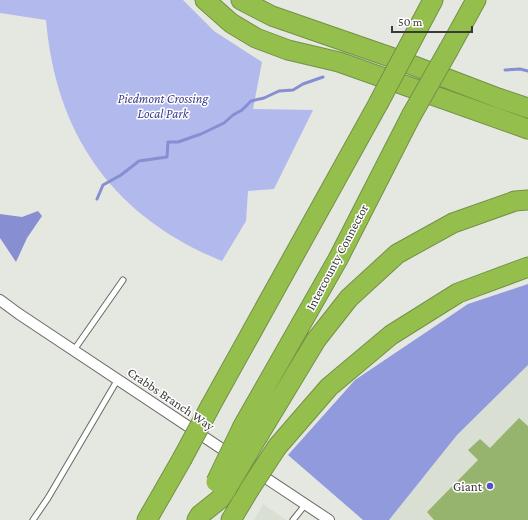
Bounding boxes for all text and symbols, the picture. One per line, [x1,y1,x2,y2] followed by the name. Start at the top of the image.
[392,8,472,34] scale bar
[398,15,423,29] text: 50 m
[118,91,209,121] park label: Piedmont Crossing Local Park
[303,201,371,313] street label: Intercounty Connector
[125,364,218,434] street label: Crabbs Branch Way
[453,479,483,494] place label: Giant
[485,481,495,491] marker: Giant

